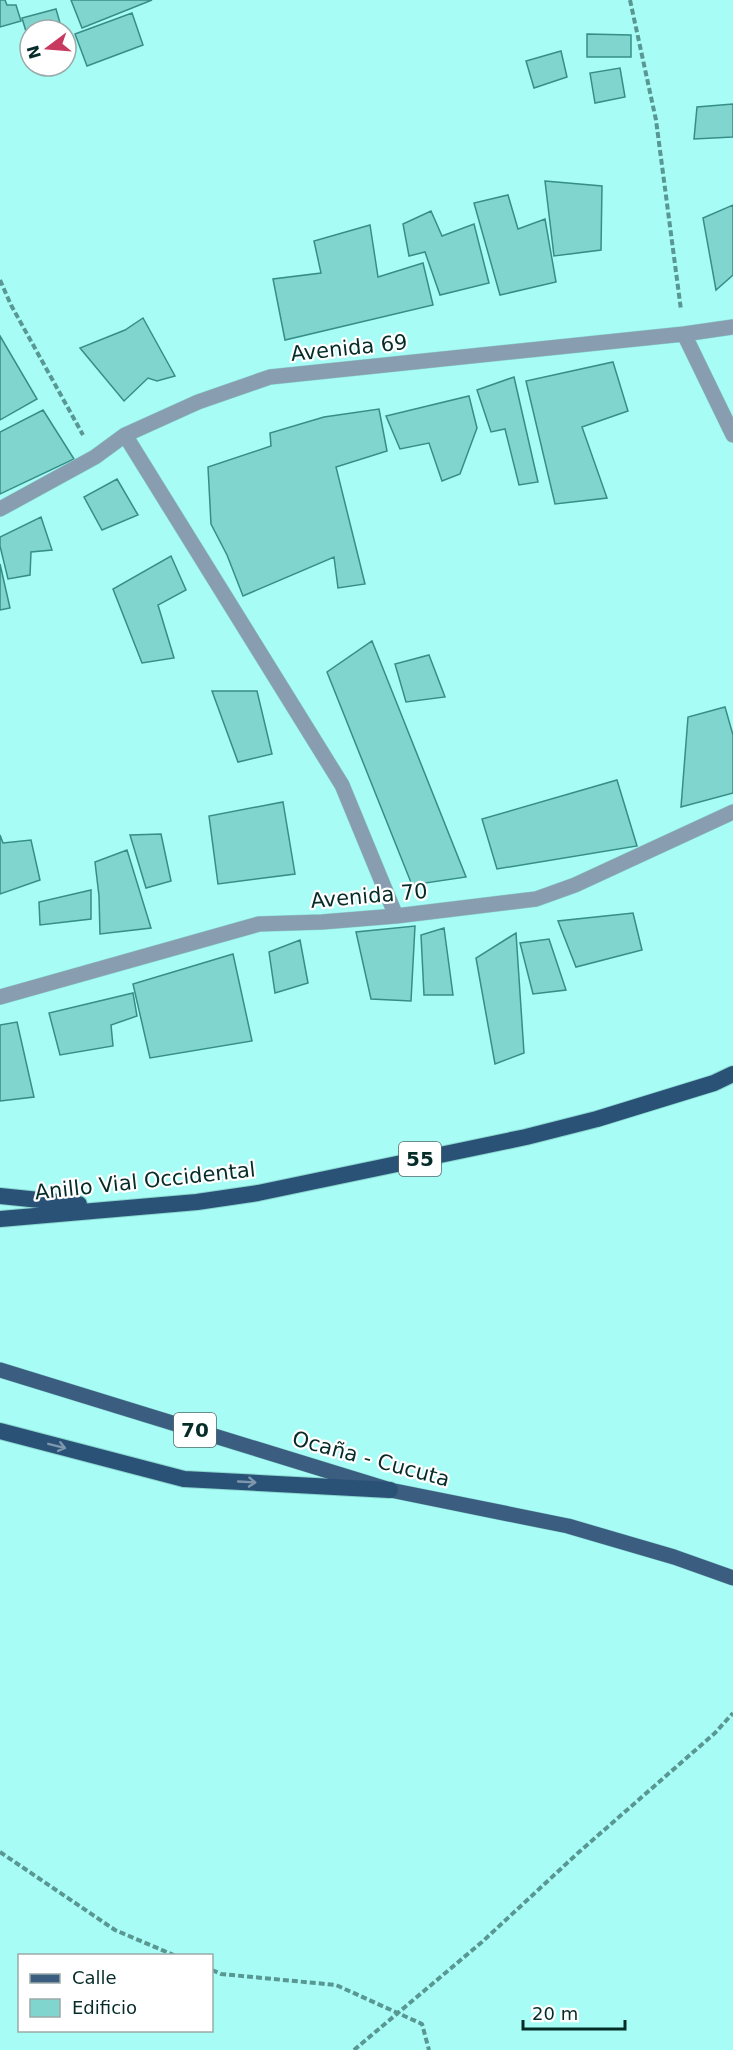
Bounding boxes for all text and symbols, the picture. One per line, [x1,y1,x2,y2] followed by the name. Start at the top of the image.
[18,18,78,78] north arrow
[23,43,45,61] text: N
[289,330,409,366] street label: Avenida 69
[310,879,428,913] street label: Avenida 70
[399,1142,441,1176] road number: 55
[33,1157,257,1205] street label: Anillo Vial Occidental
[174,1413,216,1447] road number: 70
[290,1426,452,1492] street label: Ocaña - Cucuta
[47,1441,66,1452] one-way arrow
[237,1477,257,1488] one-way arrow
[18,1954,213,2032] legend
[72,1967,117,1988] text: Calle
[523,1993,625,2031] scale bar
[72,1997,137,2018] text: Edificio
[532,2003,578,2024] text: 20 m

